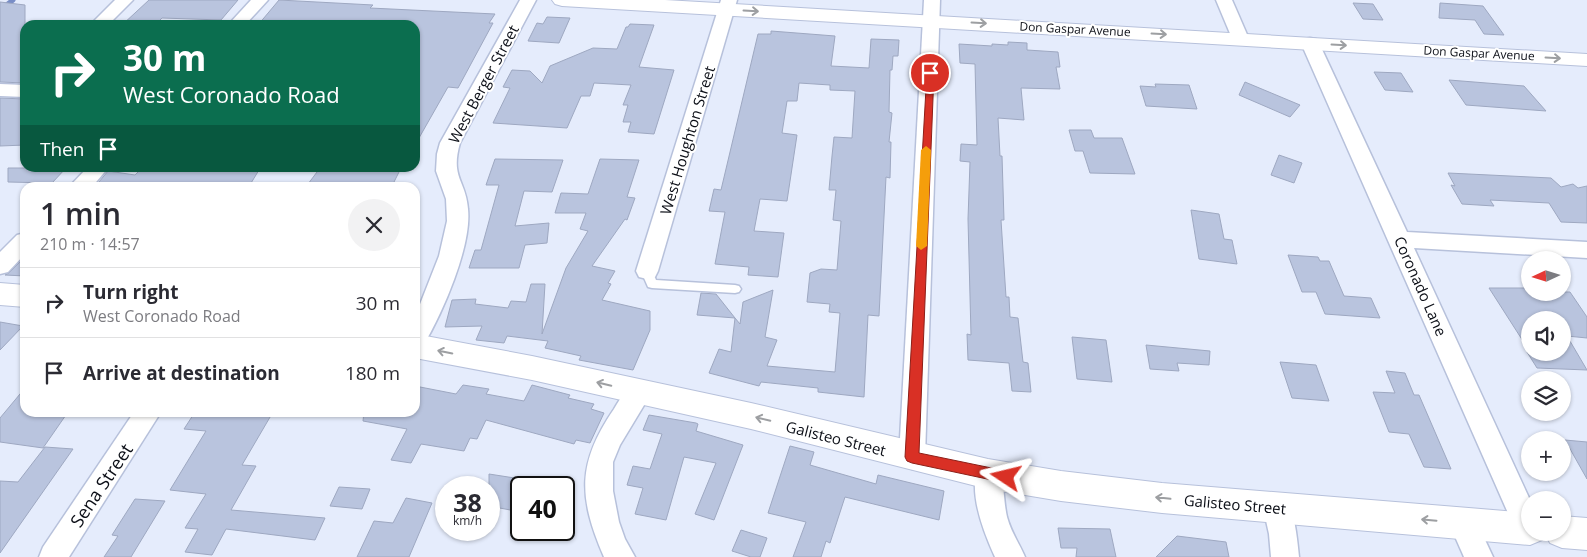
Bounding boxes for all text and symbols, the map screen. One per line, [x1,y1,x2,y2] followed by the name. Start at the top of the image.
[742,6,758,15] one-way arrow
[1019,18,1131,40] street label: Don Gaspar Avenue
[971,19,987,28] one-way arrow
[443,21,523,147] street label: West Berger Street
[1151,30,1167,39] one-way arrow
[123,34,206,81] text: 30 m
[40,40,105,105] icon: right
[1330,40,1346,49] one-way arrow
[1423,42,1535,64] street label: Don Gaspar Avenue
[909,52,951,94] pin
[1545,53,1561,62] one-way arrow
[916,59,944,87] icon: arrive
[655,63,719,217] street label: West Houghton Street
[123,79,340,109] text: West Coronado Road
[94,135,122,163] icon: arrive
[40,136,84,162] text: Then
[40,193,121,234] text: 1 min
[348,199,400,251] button: close
[40,233,140,255] text: 210 m · 14:57
[1390,233,1452,339] street label: Coronado Lane
[1521,251,1571,301] north arrow
[1521,251,1571,541] map controls
[83,279,178,305] text: Turn right
[40,289,68,317] icon: right
[356,290,400,316] text: 30 m
[83,305,241,327] text: West Coronado Road
[1521,311,1571,361] button: sound
[438,346,454,356] one-way arrow
[40,359,68,387] icon: arrive
[83,360,280,386] text: Arrive at destination
[345,360,400,386] text: 180 m
[1521,371,1571,421] button: layers
[597,379,613,388] one-way arrow
[756,414,772,423] one-way arrow
[784,416,888,460] street label: Galisteo Street
[1521,431,1571,481] button: +
[64,439,138,531] street label: Sena Street
[979,450,1031,502] position arrow
[510,476,575,541] speed limit sign: 40
[453,485,482,519] text: 38
[1183,490,1287,518] street label: Galisteo Street
[1521,491,1571,541] button: −
[1155,493,1171,503] one-way arrow
[453,512,482,529] text: km/h
[1421,516,1437,525] one-way arrow

